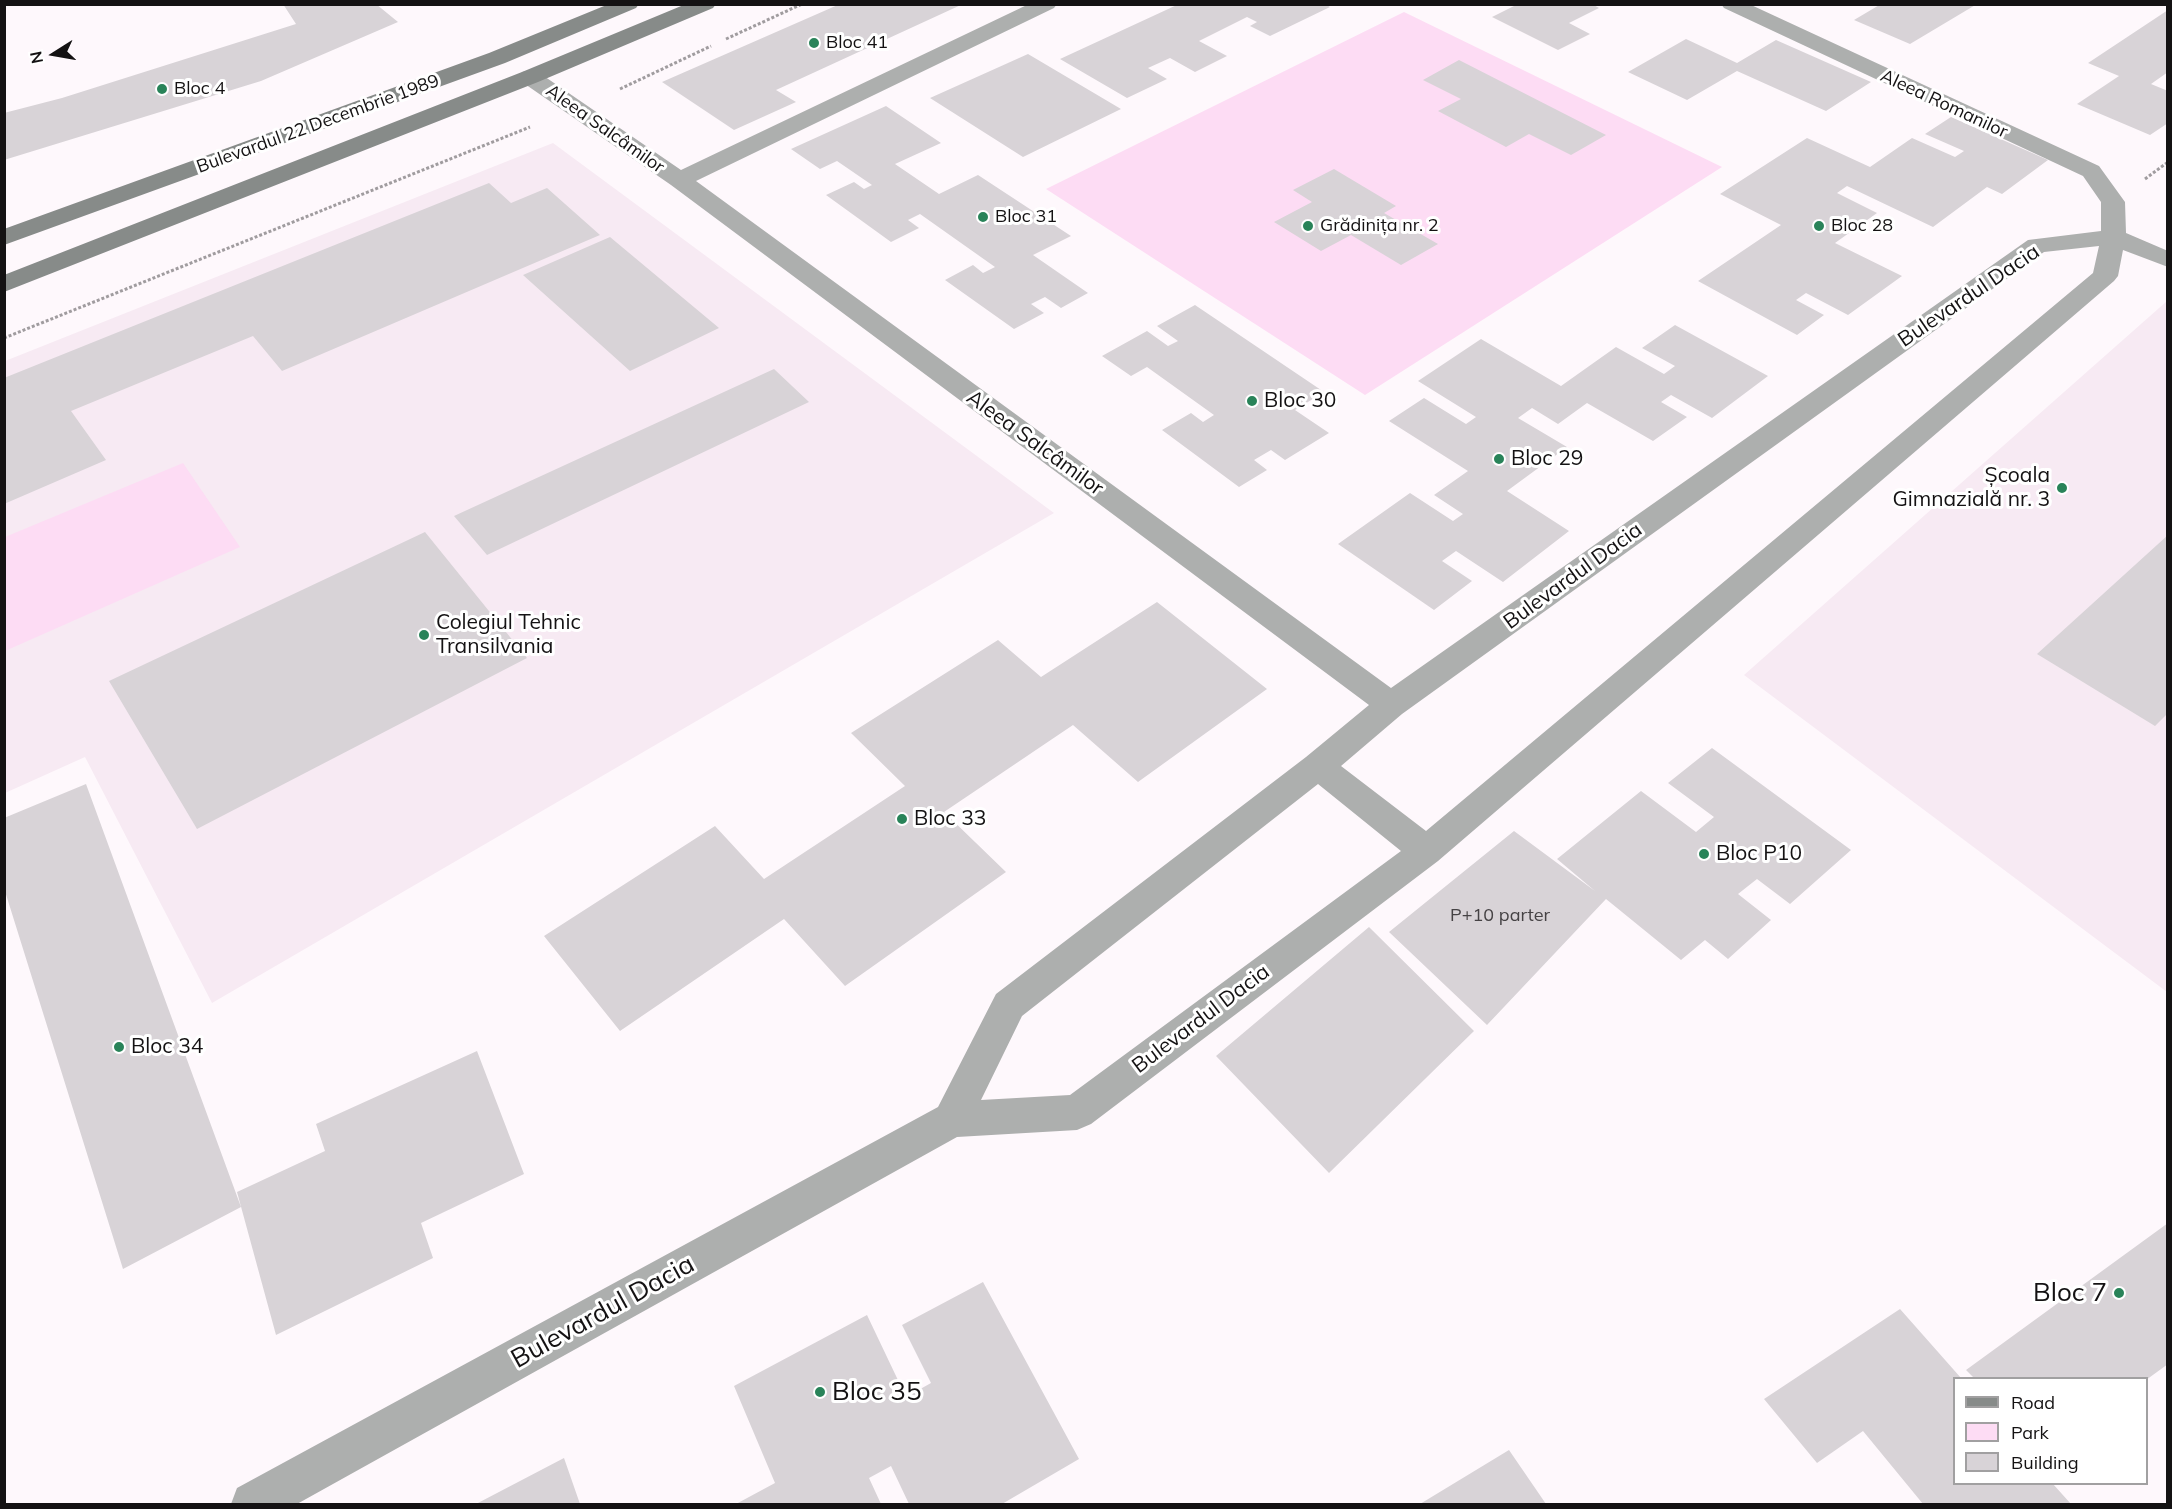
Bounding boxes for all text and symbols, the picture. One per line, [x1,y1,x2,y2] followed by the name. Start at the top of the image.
[24,24,84,84] north arrow
[826,32,888,54] place label: Bloc 41
[807,36,821,50] marker: Bloc 41
[25,50,47,65] text: N
[1877,65,2011,143] street label: Aleea Romanilor
[194,70,442,178] street label: Bulevardul 22 Decembrie 1989
[174,78,225,100] place label: Bloc 4
[542,80,668,178] street label: Aleea Salcâmilor
[155,82,169,96] marker: Bloc 4
[995,206,1057,228] place label: Bloc 31
[976,210,990,224] marker: Bloc 31
[1320,215,1439,237] place label: Grădinița nr. 2
[1831,215,1893,237] place label: Bloc 28
[1301,219,1315,233] marker: Grădinița nr. 2
[1812,219,1826,233] marker: Bloc 28
[1893,239,2045,353] street label: Bulevardul Dacia
[962,385,1108,501] street label: Aleea Salcâmilor
[1264,388,1336,414] place label: Bloc 30
[1245,394,1259,408] marker: Bloc 30
[1511,446,1583,472] place label: Bloc 29
[1492,452,1506,466] marker: Bloc 29
[1892,463,2050,513] place label: Școala Gimnazială nr. 3
[2055,481,2069,495] marker: Școala Gimnazială nr. 3
[1499,517,1647,635] street label: Bulevardul Dacia
[436,610,581,660] place label: Colegiul Tehnic Transilvania
[417,628,431,642] marker: Colegiul Tehnic Transilvania
[914,806,986,832] place label: Bloc 33
[895,812,909,826] marker: Bloc 33
[1716,841,1802,867] place label: Bloc P10
[1697,847,1711,861] marker: Bloc P10
[1450,905,1550,927] house number: P+10 parter
[1127,959,1275,1079] street label: Bulevardul Dacia
[131,1034,203,1060] place label: Bloc 34
[112,1040,126,1054] marker: Bloc 34
[506,1249,700,1375] street label: Bulevardul Dacia
[2033,1277,2107,1309] place label: Bloc 7
[2112,1286,2126,1300] marker: Bloc 7
[832,1376,922,1408] place label: Bloc 35
[1953,1377,2148,1485] legend
[813,1385,827,1399] marker: Bloc 35
[2011,1391,2055,1414] text: Road
[2011,1421,2049,1444] text: Park
[2011,1451,2079,1474] text: Building

